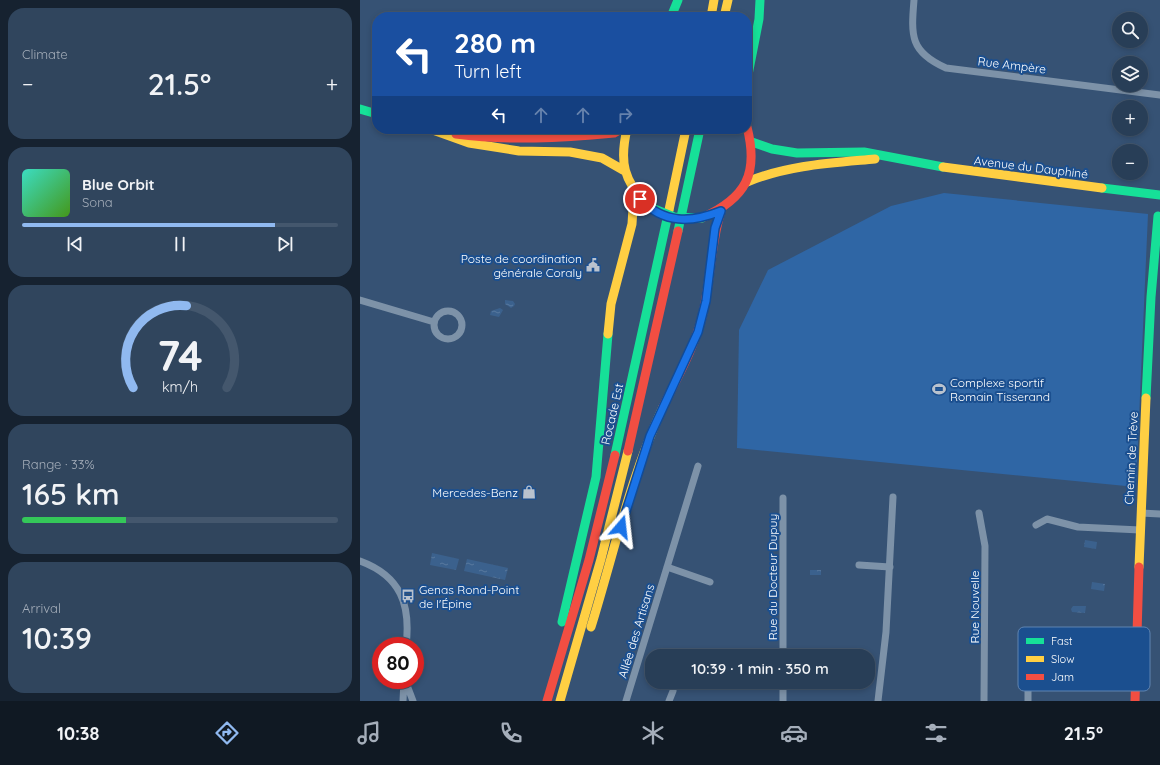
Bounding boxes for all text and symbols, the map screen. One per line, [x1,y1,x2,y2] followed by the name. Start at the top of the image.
[1112,12,1148,180] map controls
[1112,12,1148,48] button: search
[454,25,536,60] text: 280 m
[388,28,440,80] icon: left
[22,46,68,62] text: Climate
[977,53,1047,77] street label: Rue Ampère
[1112,56,1148,92] button: layers
[454,60,522,83] text: Turn left
[148,65,211,103] text: 21.5°
[22,70,33,98] text: −
[326,70,338,98] text: +
[1112,100,1148,136] button: +
[488,104,510,126] icon: left
[530,104,552,126] icon: ahead
[572,104,594,126] icon: ahead
[614,104,636,126] icon: right
[1112,144,1148,180] button: −
[973,153,1089,181] street label: Avenue du Dauphiné
[82,175,155,194] text: Blue Orbit
[623,182,657,216] pin
[629,188,651,210] icon: arrive
[82,194,113,210] text: Sona
[64,233,86,255] icon: previous
[169,233,191,255] icon: pause
[274,233,296,255] icon: next
[461,251,582,280] place label: Poste de coordination générale Coraly
[585,257,601,273] public building icon: Poste de coordination générale Coraly
[157,329,203,381] text: 74
[950,375,1050,404] place label: Complexe sportif Romain Tisserand
[162,378,198,396] text: km/h
[931,381,947,397] sports icon: Complexe sportif Romain Tisserand
[598,382,626,446] street label: Rocade Est
[1121,411,1141,505] street label: Chemin de Trève
[22,456,95,472] text: Range · 33%
[22,475,120,513] text: 165 km
[521,484,537,500] shop icon: Mercedes-Benz
[432,485,518,500] place label: Mercedes-Benz
[600,506,642,548] position arrow
[765,514,780,640] street label: Rue du Docteur Dupuy
[967,570,982,643] street label: Rue Nouvelle
[419,582,519,611] place label: Genas Rond-Point de l'Épine
[615,582,658,680] street label: Allée des Artisans
[400,588,416,604] bus stop icon: Genas Rond-Point de l'Épine
[22,600,61,616] text: Arrival
[22,619,92,657] text: 10:39
[1018,627,1150,691] legend
[1051,634,1073,648] text: Fast
[372,637,424,689] speed limit sign: 80
[1051,652,1075,666] text: Slow
[691,659,829,678] text: 10:39 · 1 min · 350 m
[1051,670,1074,684] text: Jam
[213,719,241,747] icon: directions
[355,719,383,747] icon: music
[497,719,525,747] icon: phone
[639,719,667,747] icon: climate
[780,719,808,747] icon: car
[922,719,950,747] icon: filters
[57,722,99,745] text: 10:38
[1064,722,1103,745] text: 21.5°

